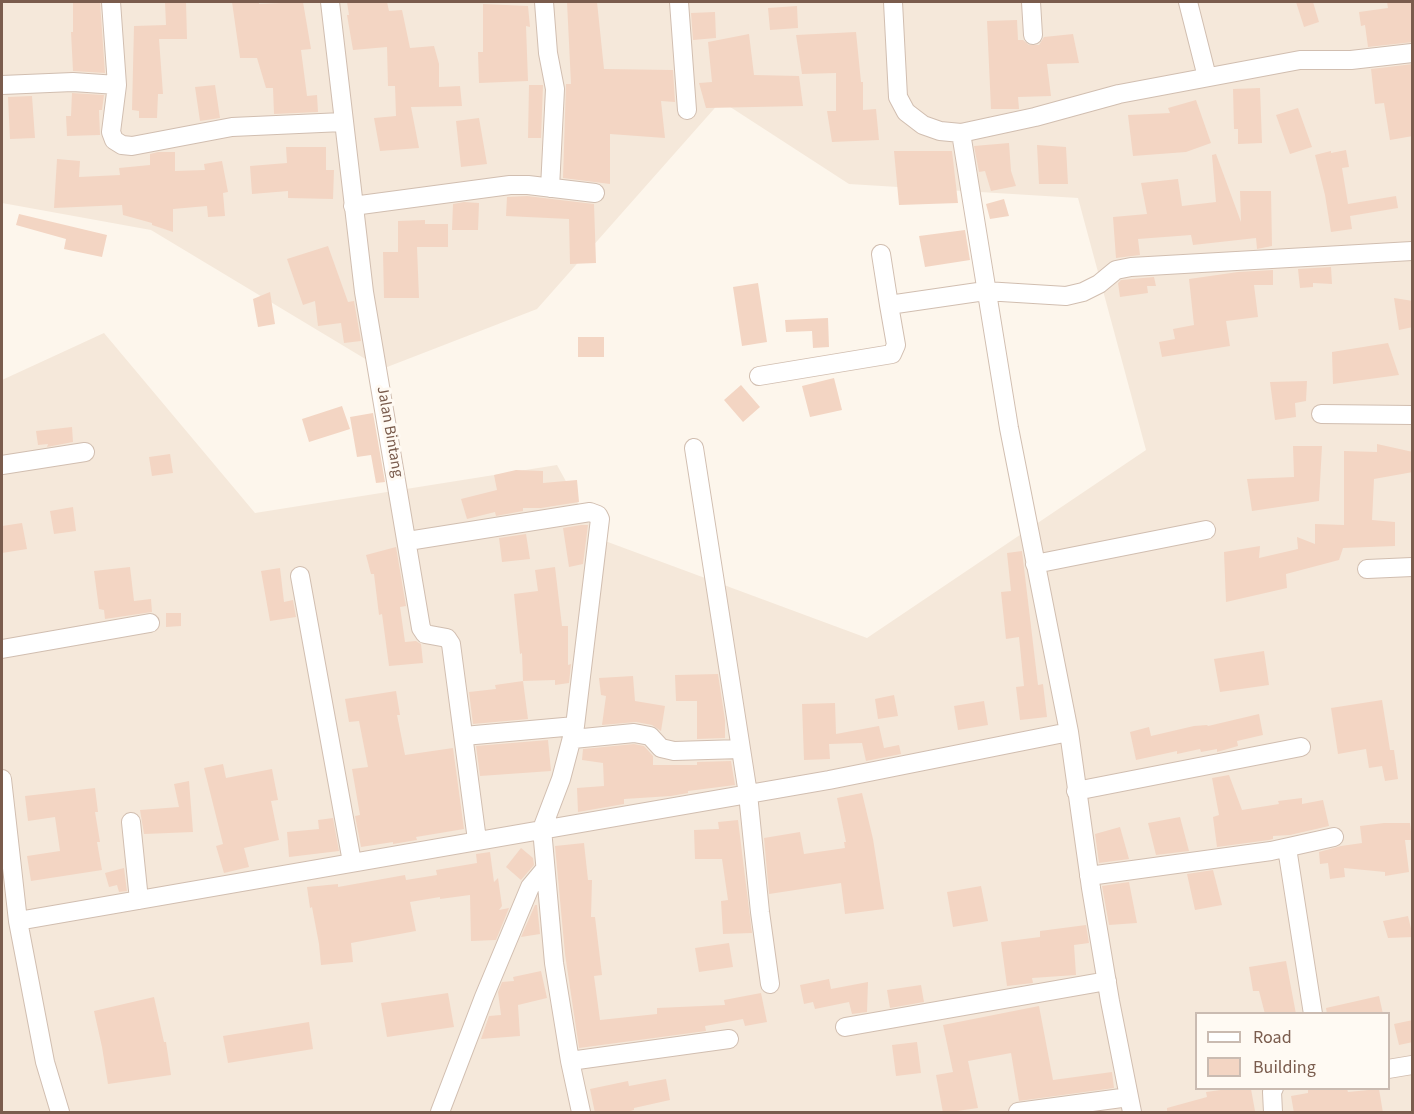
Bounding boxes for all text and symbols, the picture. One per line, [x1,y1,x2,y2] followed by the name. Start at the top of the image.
[372,385,406,479] street label: Jalan Bintang
[1195,1012,1390,1090] legend
[1253,1025,1292,1050] text: Road
[1253,1055,1316,1080] text: Building

